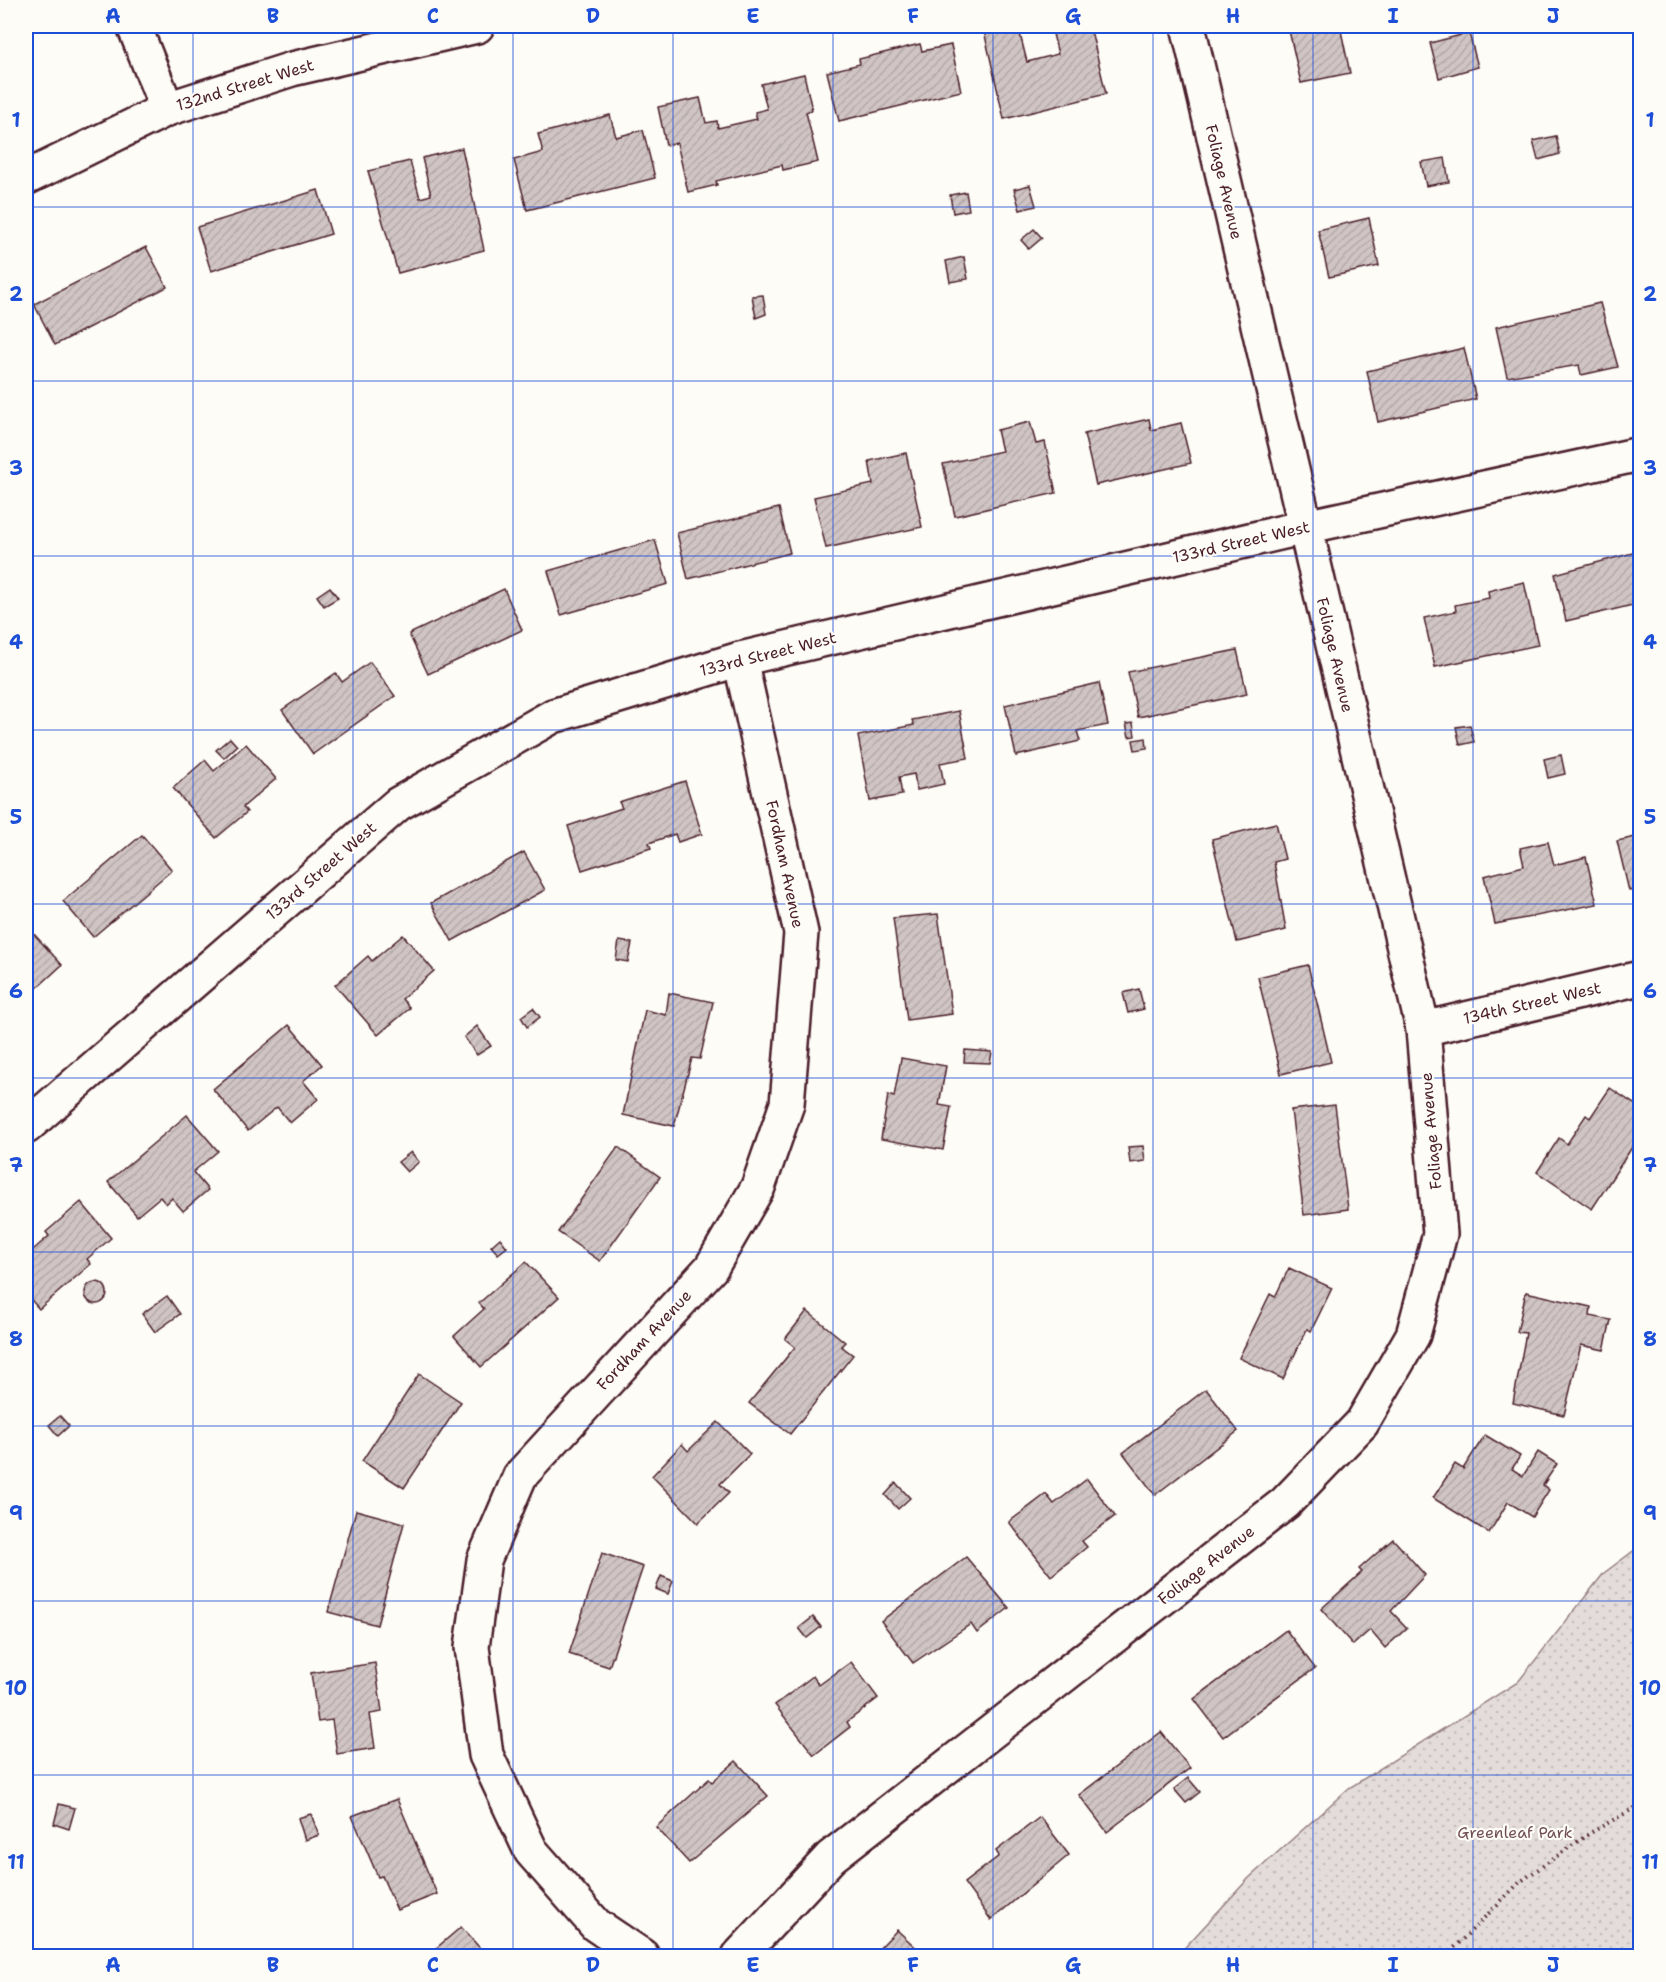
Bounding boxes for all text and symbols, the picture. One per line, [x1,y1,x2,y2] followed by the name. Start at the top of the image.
[105,3,121,29] text: A
[267,3,279,29] text: B
[427,3,439,29] text: C
[586,3,600,29] text: D
[746,3,760,29] text: E
[907,3,919,29] text: F
[1065,3,1081,29] text: G
[1226,3,1240,29] text: H
[1387,3,1399,29] text: I
[1547,3,1560,29] text: J
[174,54,316,116] street label: 132nd Street West
[11,107,21,133] text: 1
[1645,107,1655,133] text: 1
[1201,122,1247,242] street label: Foliage Avenue
[9,281,23,307] text: 2
[1643,281,1657,307] text: 2
[9,455,23,481] text: 3
[1643,455,1657,481] text: 3
[1170,516,1312,568] street label: 133rd Street West
[1312,595,1358,715] street label: Foliage Avenue
[697,627,839,681] street label: 133rd Street West
[9,629,23,655] text: 4
[1643,629,1657,655] text: 4
[761,798,809,930] street label: Fordham Avenue
[10,804,22,830] text: 5
[1644,804,1656,830] text: 5
[261,817,381,925] street label: 133rd Street West
[1461,977,1603,1029] street label: 134th Street West
[9,978,23,1004] text: 6
[1643,978,1657,1004] text: 6
[1415,1072,1447,1190] street label: Foliage Avenue
[9,1152,23,1178] text: 7
[1643,1152,1657,1178] text: 7
[592,1285,696,1395] street label: Fordham Avenue
[9,1326,23,1352] text: 8
[1643,1326,1657,1352] text: 8
[9,1500,23,1526] text: 9
[1643,1500,1657,1526] text: 9
[1153,1521,1259,1609] street label: Foliage Avenue
[5,1675,27,1701] text: 10
[1639,1675,1661,1701] text: 10
[1457,1822,1573,1843] park label: Greenleaf Park
[7,1849,25,1875] text: 11
[1641,1849,1659,1875] text: 11
[105,1952,121,1978] text: A
[267,1952,279,1978] text: B
[427,1952,439,1978] text: C
[586,1952,600,1978] text: D
[746,1952,760,1978] text: E
[907,1952,919,1978] text: F
[1065,1952,1081,1978] text: G
[1226,1952,1240,1978] text: H
[1387,1952,1399,1978] text: I
[1547,1952,1560,1978] text: J

